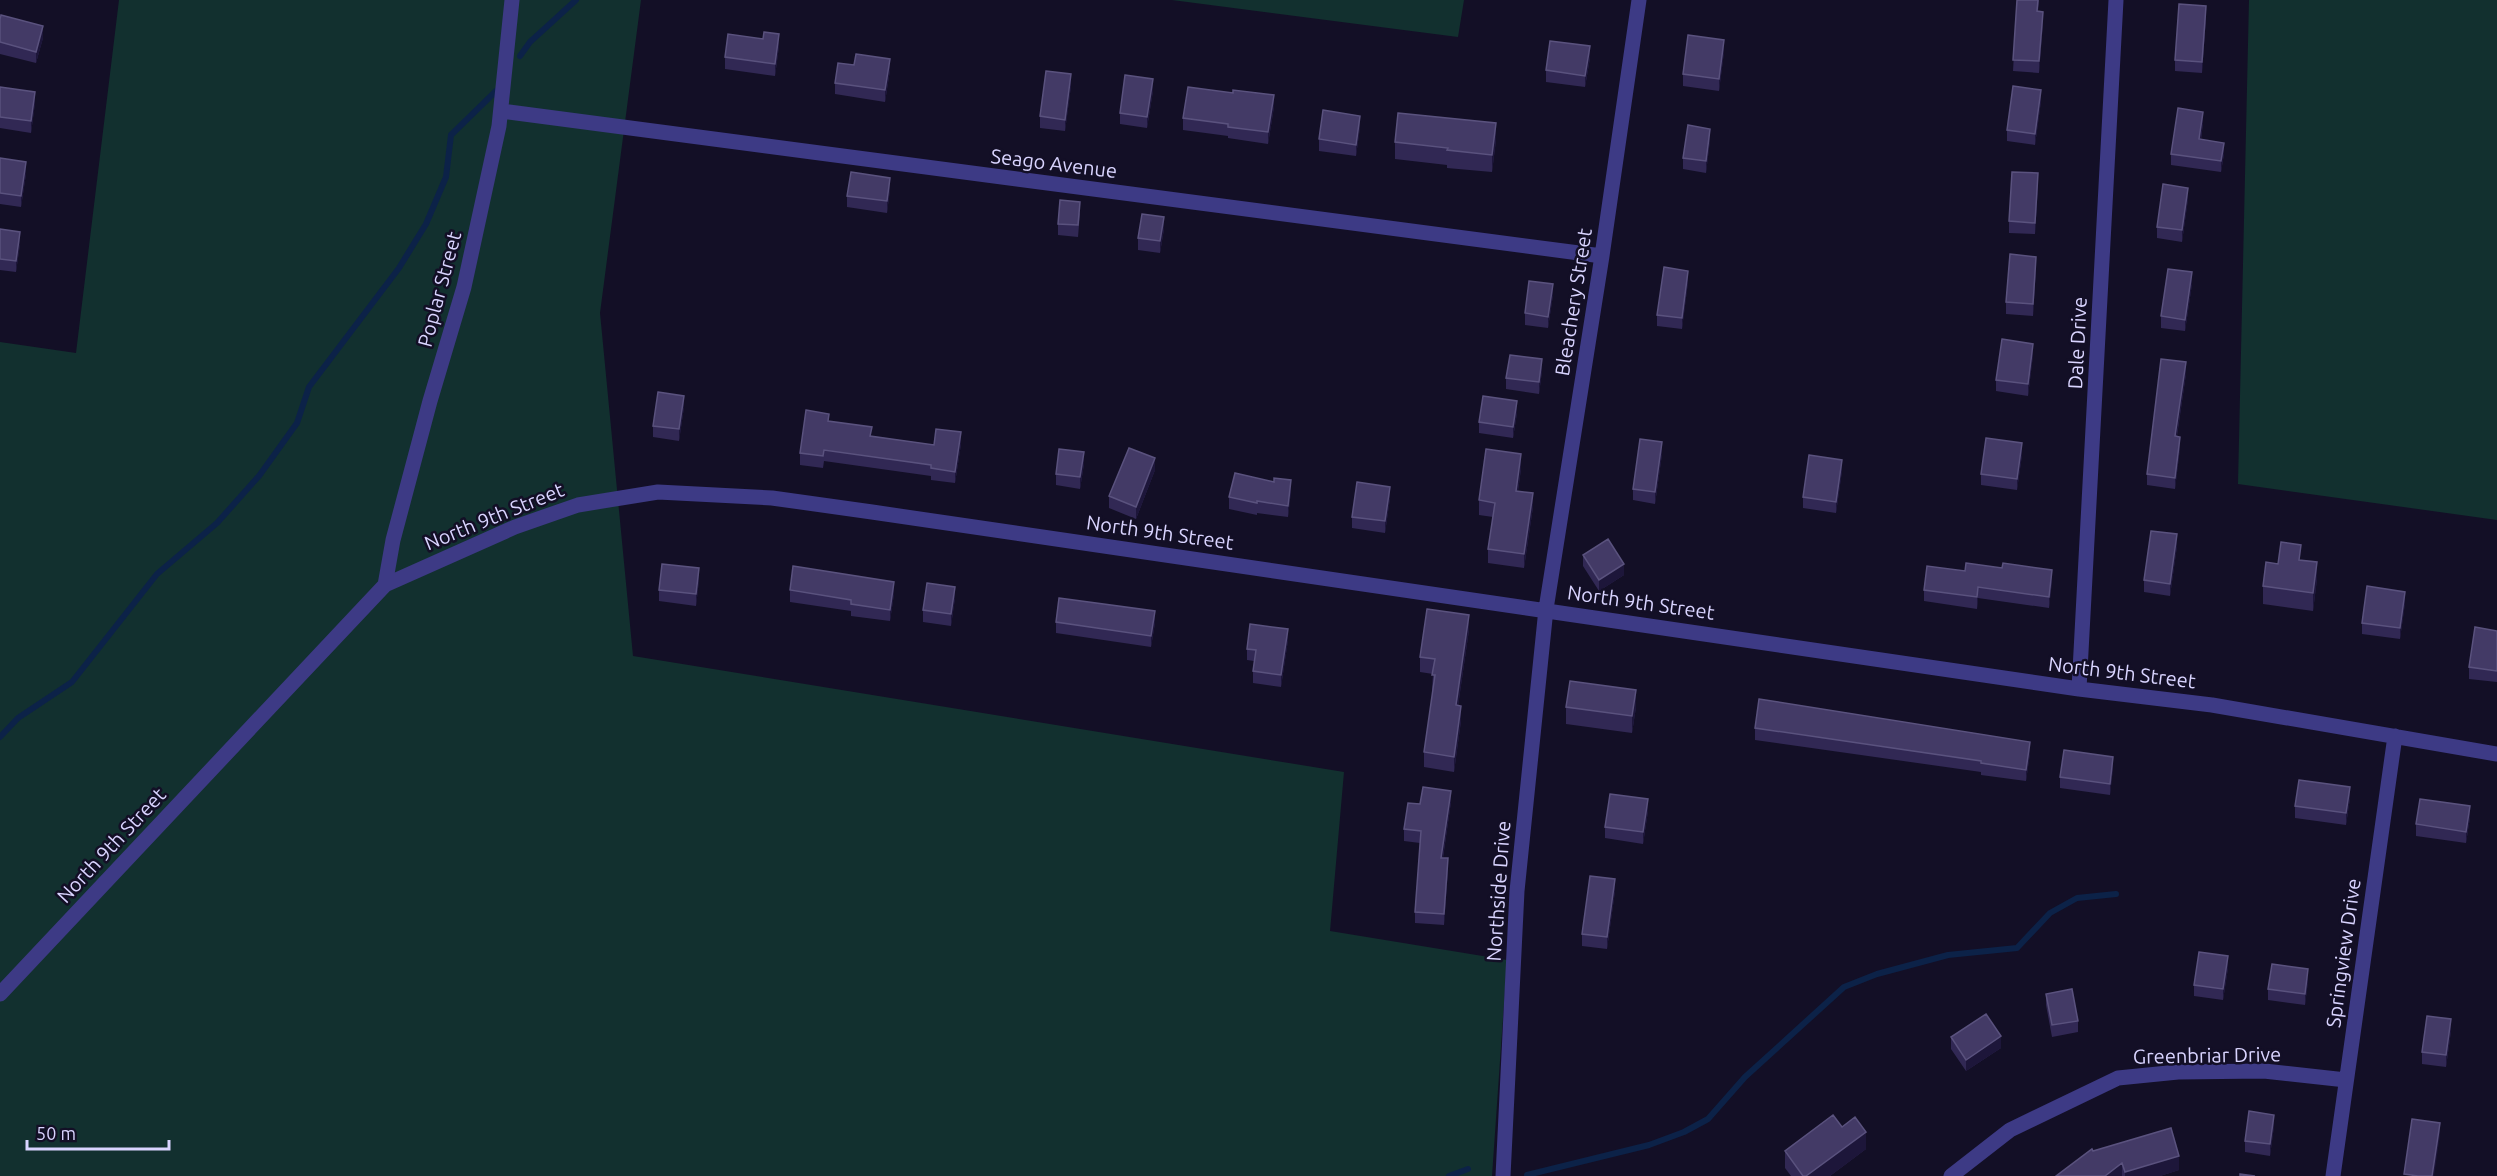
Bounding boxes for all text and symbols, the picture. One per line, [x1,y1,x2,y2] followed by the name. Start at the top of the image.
[990,144,1118,182] street label: Seago Avenue
[1550,226,1596,377] street label: Bleachery Street
[413,229,466,349] street label: Poplar Street
[2063,296,2091,390] street label: Dale Drive
[421,477,567,554] street label: North 9th Street
[1085,510,1235,554] street label: North 9th Street
[1566,580,1716,624] street label: North 9th Street
[2047,652,2197,692] street label: North 9th Street
[52,783,170,907] street label: North 9th Street
[1482,820,1514,962] street label: Northside Drive
[2321,877,2365,1029] street label: Springview Drive
[2133,1042,2281,1068] street label: Greenbriar Drive
[27,1113,170,1151] scale bar
[36,1123,76,1143] text: 50 m

